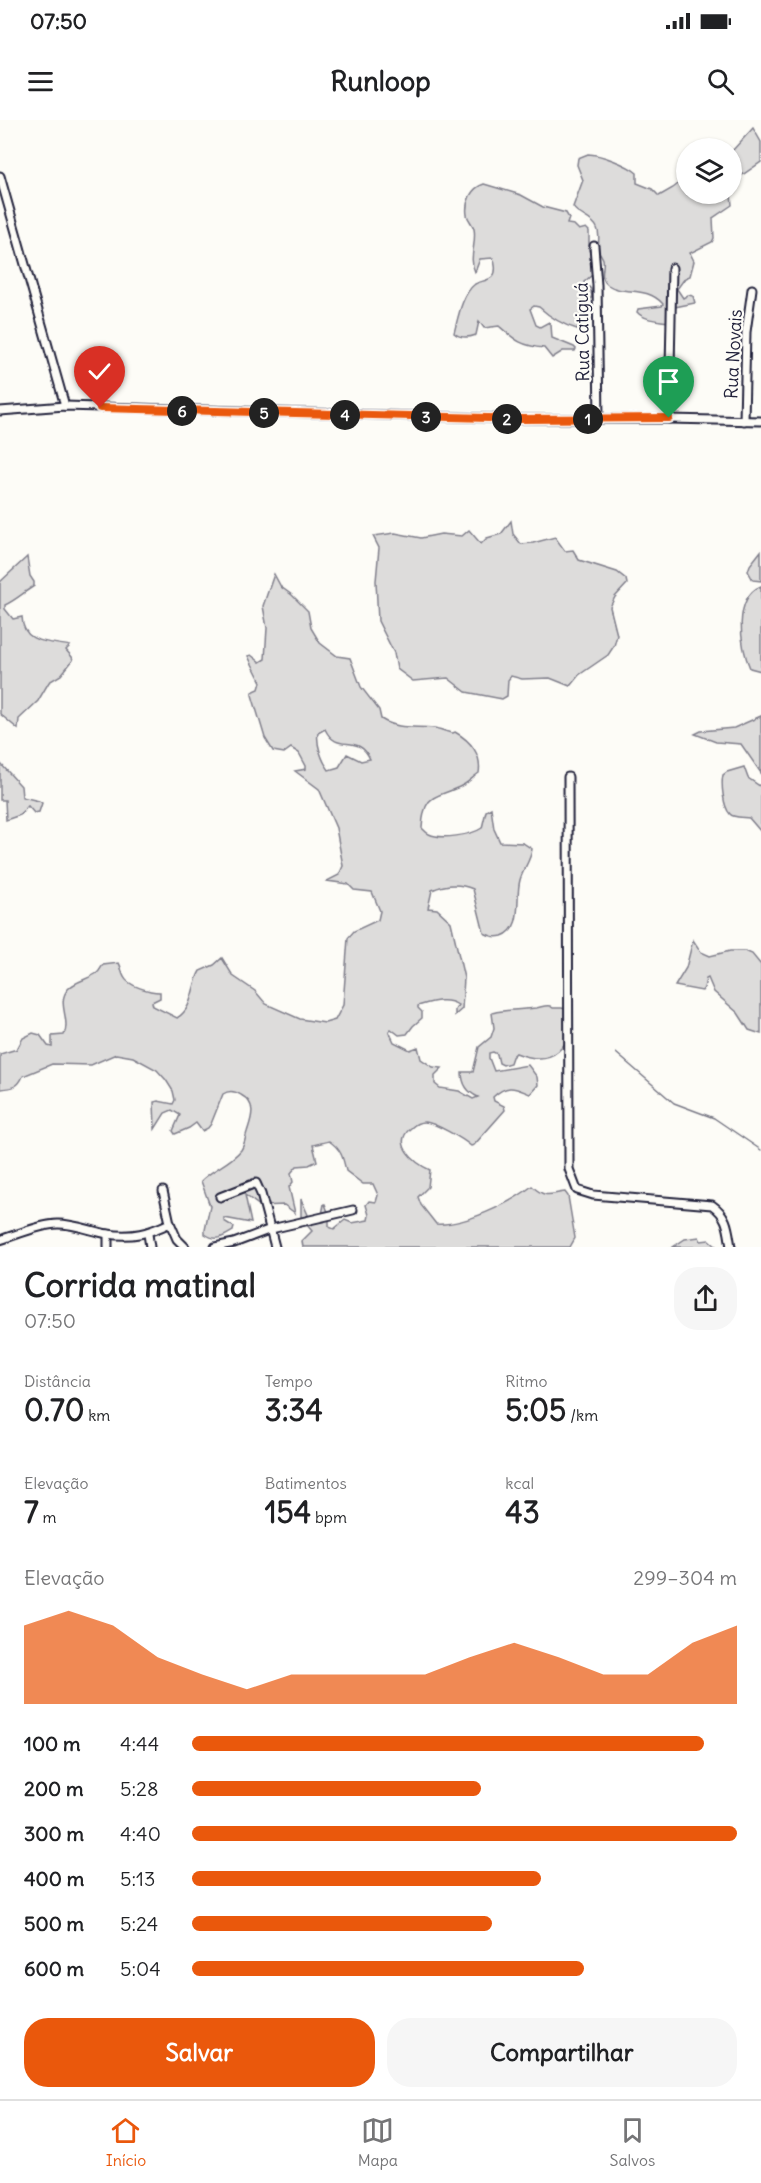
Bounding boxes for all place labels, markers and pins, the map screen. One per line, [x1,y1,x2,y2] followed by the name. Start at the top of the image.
[74,346,125,408] pin
[643,356,694,418] pin
[167,396,197,426] pin: 6
[249,398,279,428] pin: 5
[330,400,360,430] pin: 4
[411,402,441,432] pin: 3
[492,404,522,434] pin: 2
[573,404,603,434] pin: 1

